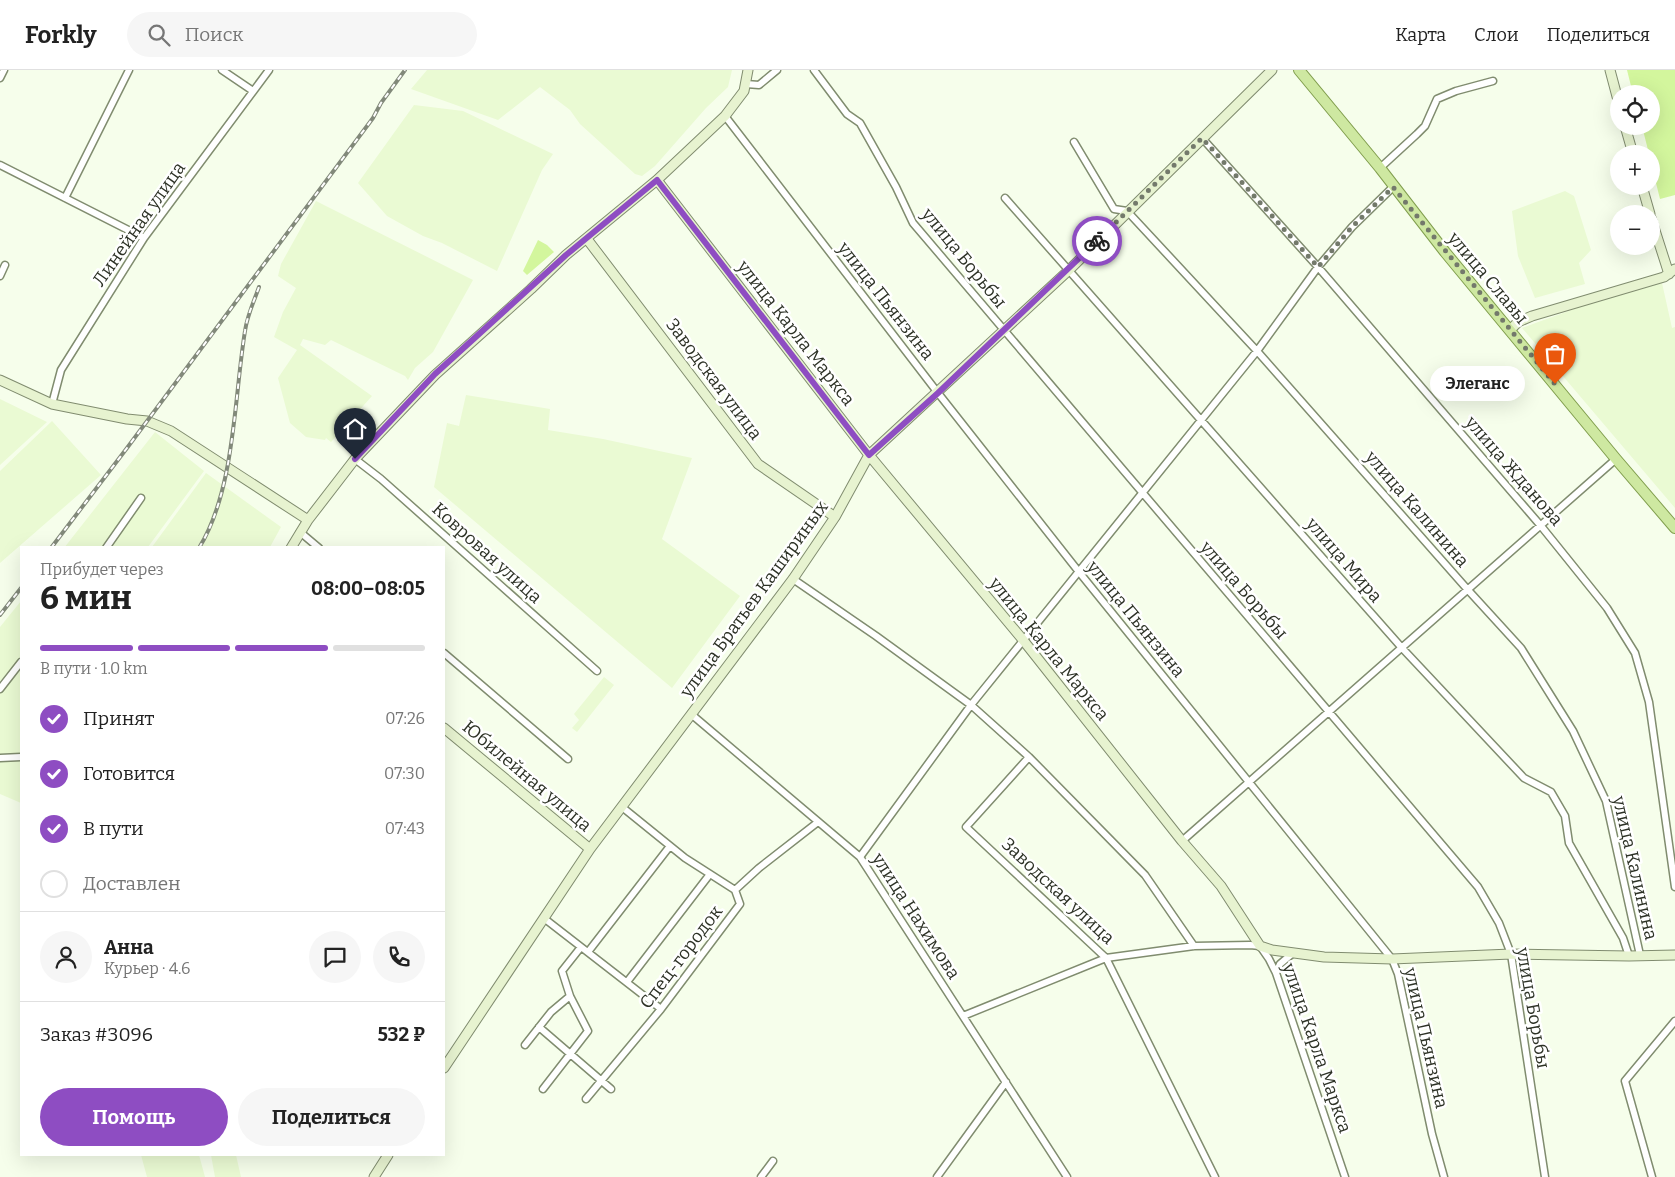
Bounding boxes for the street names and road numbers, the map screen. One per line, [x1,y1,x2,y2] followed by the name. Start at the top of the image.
[88,158,190,290] street label: Линейная улица
[916,203,1011,313] street label: улица Борьбы
[1443,227,1533,328] street label: улица Славы
[832,237,939,365] street label: улица Пьянзина
[732,255,860,410] street label: улица Карла Маркса
[661,314,767,444] street label: Заводская улица
[1460,411,1568,530] street label: улица Жданова
[1360,446,1474,572] street label: улица Калинина
[675,496,833,702] street label: улица Братьев Кашириных
[428,498,546,608] street label: Ковровая улица
[1301,512,1387,607] street label: улица Мира
[1195,536,1293,643] street label: улица Борьбы
[1082,555,1190,682] street label: улица Пьянзина
[984,572,1114,725] street label: улица Карла Маркса
[458,716,596,836] street label: Юбилейная улица
[1608,793,1662,942] street label: улица Калинина
[997,833,1119,949] street label: Заводская улица
[866,848,965,983] street label: улица Нахимова
[635,901,727,1013] street label: Спец-городок
[1511,945,1554,1070] street label: улица Борьбы
[1277,959,1356,1136] street label: улица Карла Маркса
[1399,965,1453,1111] street label: улица Пьянзина

